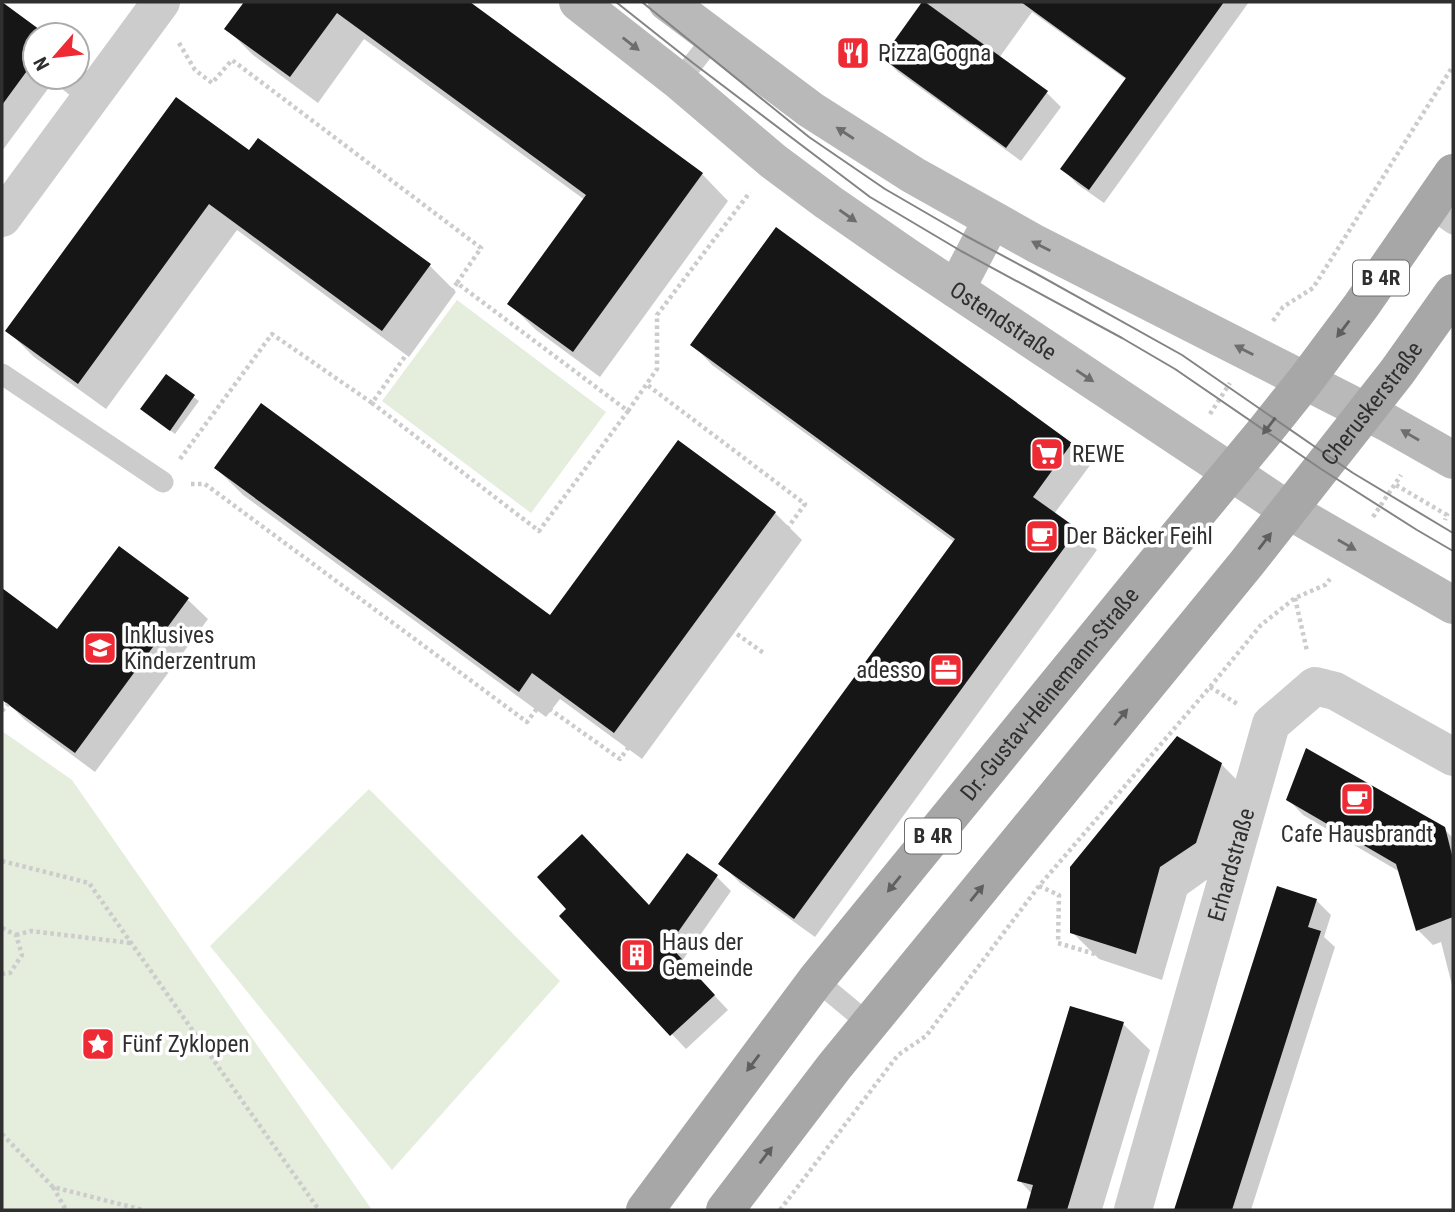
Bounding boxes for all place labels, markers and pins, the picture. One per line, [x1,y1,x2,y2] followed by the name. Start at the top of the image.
[834,34,872,72] restaurant icon: Pizza Gogna
[878,40,991,67] place label: Pizza Gogna
[1028,435,1066,473] supermarket icon: REWE
[1072,441,1125,468] place label: REWE
[1023,517,1061,555] cafe icon: Der Bäcker Feihl
[1066,523,1213,550] place label: Der Bäcker Feihl
[124,622,256,675] place label: Inklusives Kinderzentrum
[81,629,119,667] school or university icon: Inklusives Kinderzentrum
[927,651,965,689] office icon: adesso
[856,657,922,684] place label: adesso
[1338,780,1376,818] cafe icon: Cafe Hausbrandt
[1281,821,1433,848] place label: Cafe Hausbrandt
[662,929,753,982] place label: Haus der Gemeinde
[618,936,656,974] building icon: Haus der Gemeinde
[79,1025,117,1063] place icon: Fünf Zyklopen
[122,1031,249,1058] place label: Fünf Zyklopen

